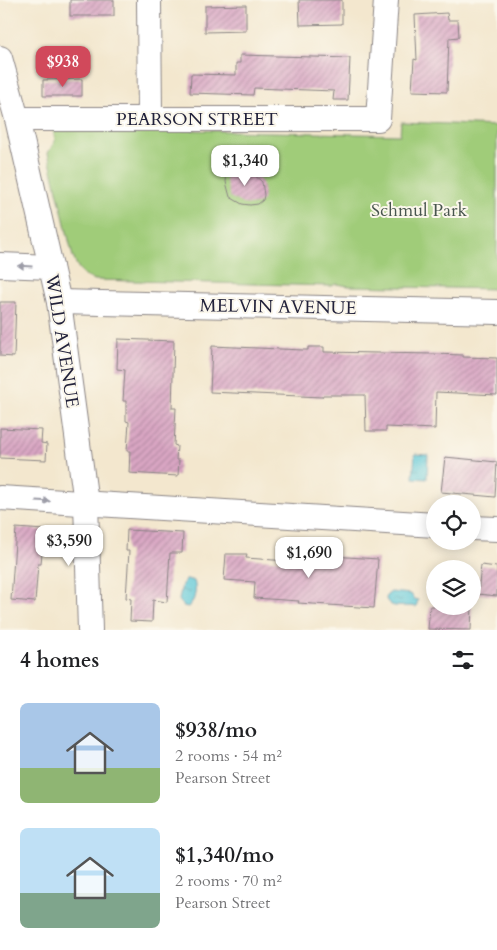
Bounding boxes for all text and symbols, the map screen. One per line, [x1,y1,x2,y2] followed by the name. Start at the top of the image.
[33,46,93,88] pin: $938
[47,51,79,73] text: $938
[116,107,278,132] street label: PEARSON STREET
[204,144,286,187] pin: $1,340
[222,150,268,172] text: $1,340
[371,198,467,223] park label: Schmul Park
[17,262,33,270] one-way arrow
[39,272,85,409] street label: WILD AVENUE
[199,293,357,321] street label: MELVIN AVENUE
[426,495,481,615] map controls
[426,495,481,550] button: locate
[35,497,51,505] one-way arrow
[28,524,110,567] pin: $3,590
[46,530,92,552] text: $3,590
[268,536,350,579] pin: $1,690
[286,542,332,564] text: $1,690
[426,560,481,615] button: layers
[20,646,99,675] text: 4 homes
[449,646,477,674] icon: filters
[175,716,257,745] text: $938/mo
[60,723,120,783] icon: home
[175,745,282,767] text: 2 rooms · 54 m²
[175,767,270,789] text: Pearson Street
[175,841,274,870] text: $1,340/mo
[60,848,120,908] icon: home
[175,870,282,892] text: 2 rooms · 70 m²
[175,892,270,914] text: Pearson Street

